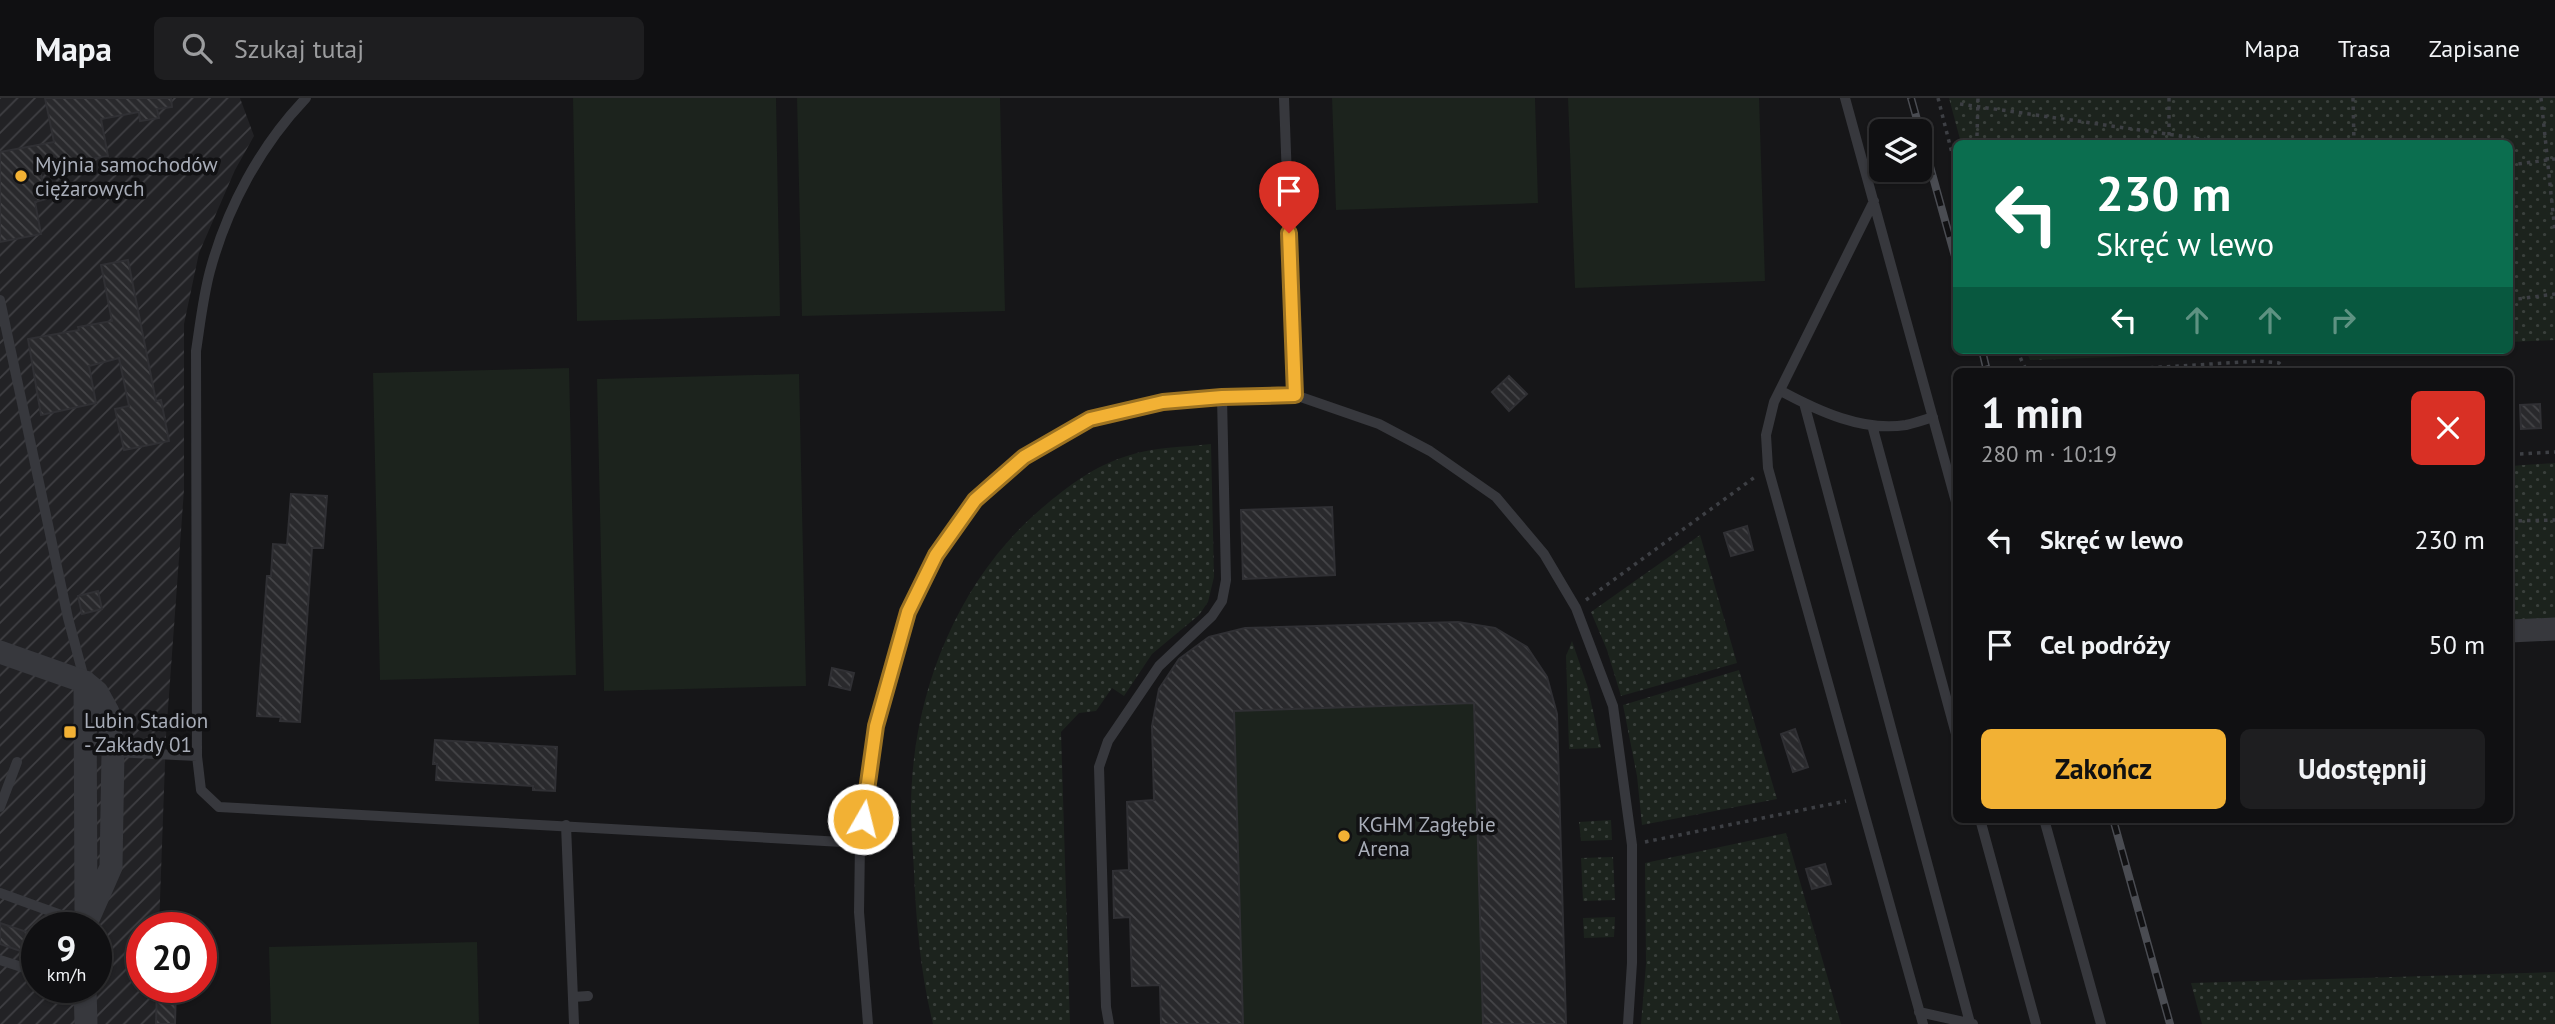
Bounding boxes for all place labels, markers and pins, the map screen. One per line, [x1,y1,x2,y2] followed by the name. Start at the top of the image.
[35,151,218,202] place label: Myjnia samochodów ciężarowych
[1259,161,1319,233] pin
[13,168,29,184] marker: Myjnia samochodów ciężarowych
[84,707,208,758] place label: Lubin Stadion - Zakłady 01
[62,724,78,740] marker: Lubin Stadion - Zakłady 01
[1358,811,1496,862] place label: KGHM Zagłębie Arena
[1336,828,1352,844] marker: KGHM Zagłębie Arena

